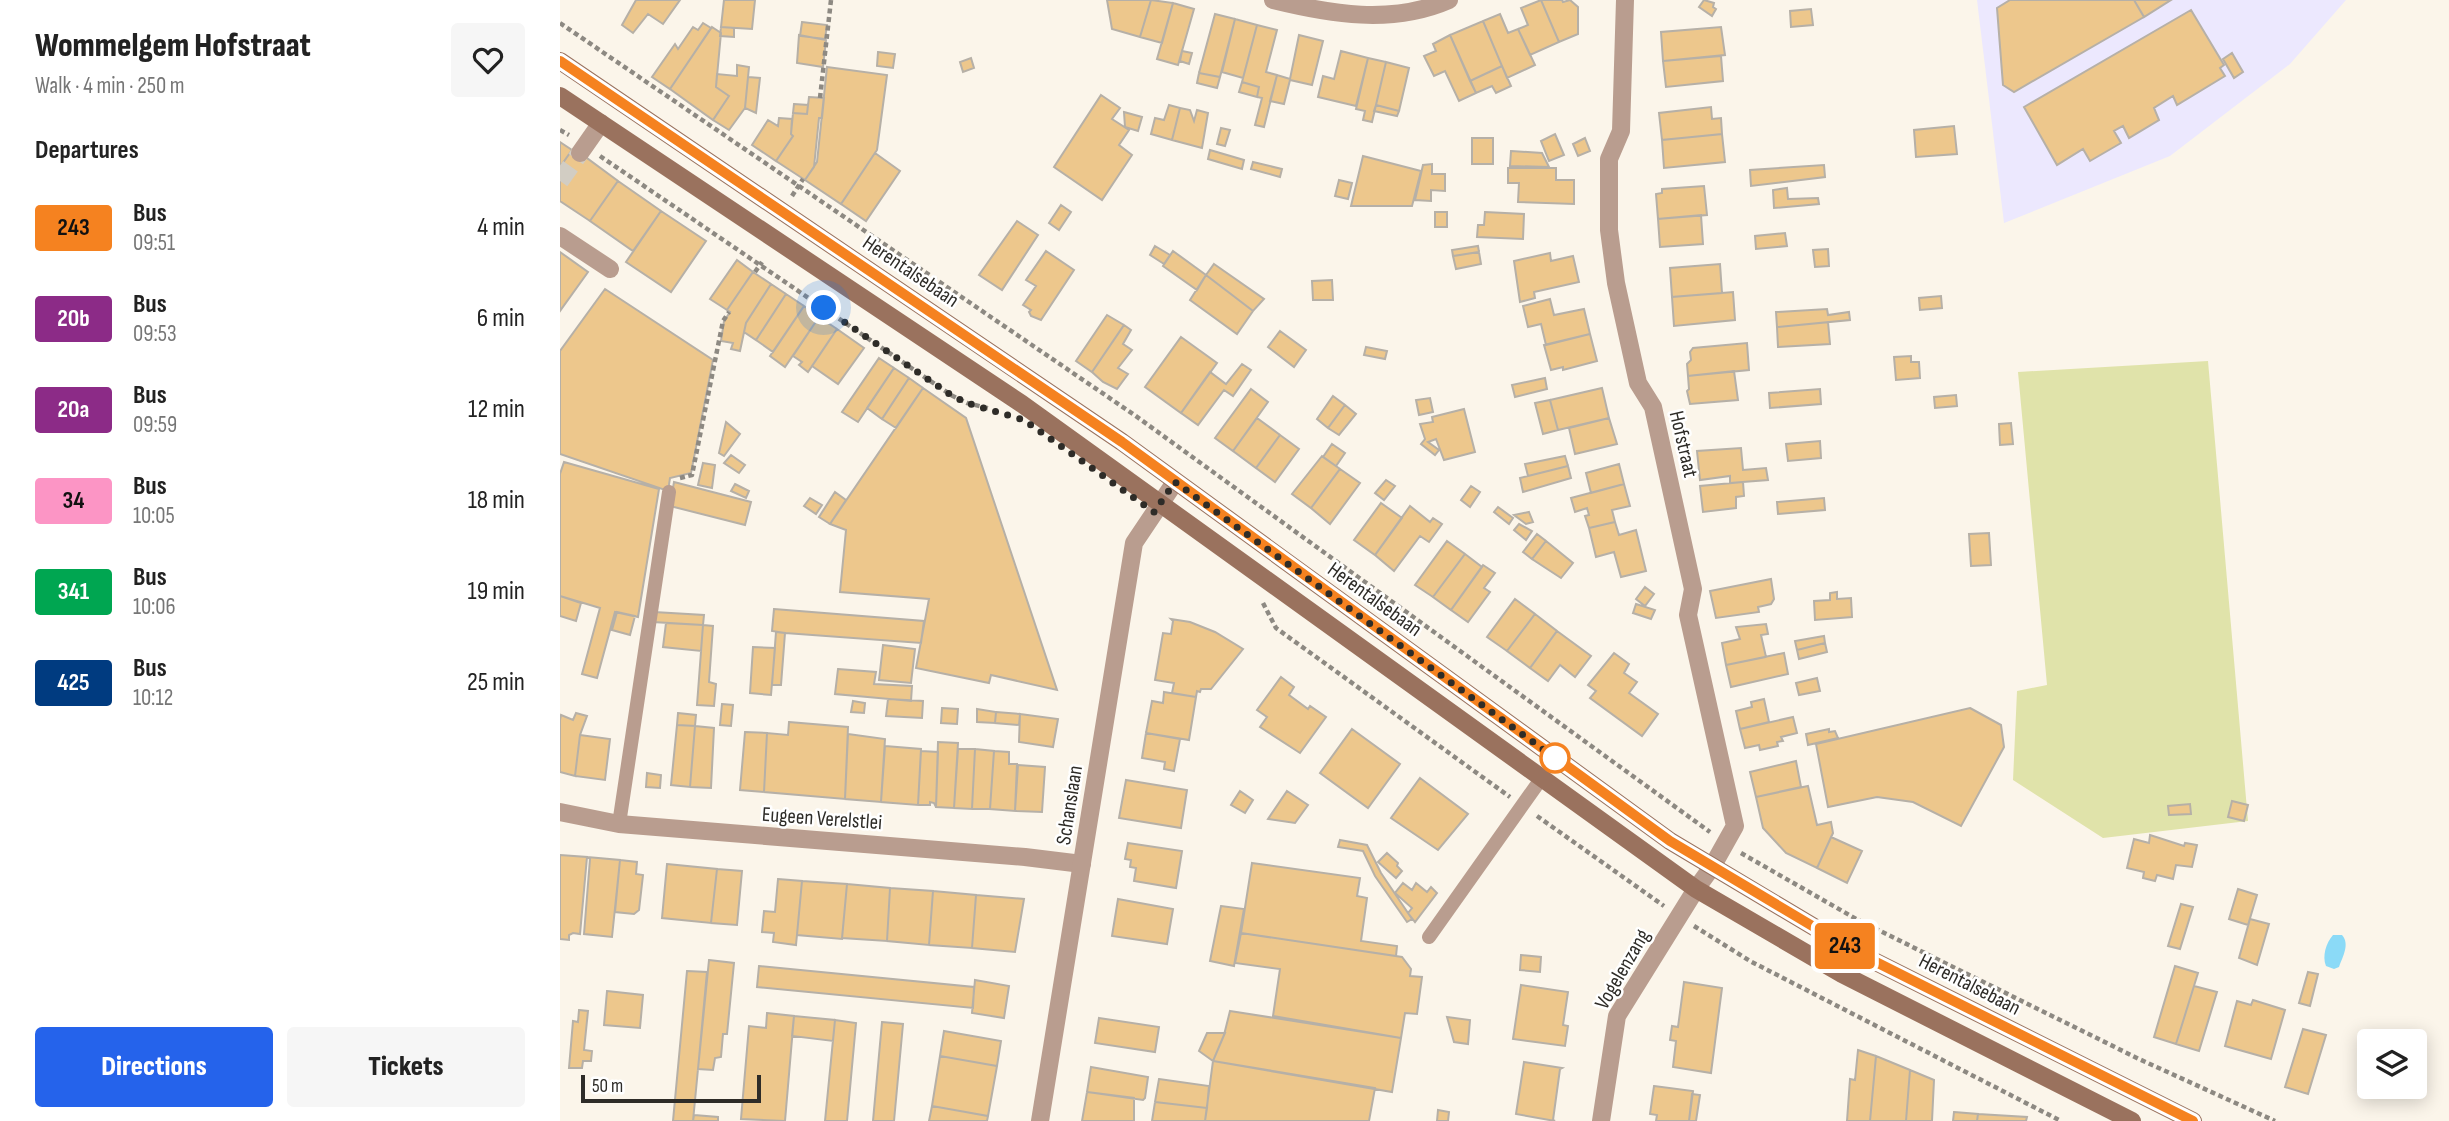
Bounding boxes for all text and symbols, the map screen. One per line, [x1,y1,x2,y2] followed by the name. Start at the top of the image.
[451,23,525,97] button: heart
[35,26,311,66] text: Wommelgem Hofstraat
[35,72,185,100] text: Walk · 4 min · 250 m
[35,135,139,166] text: Departures
[133,198,167,229] text: Bus
[477,212,525,243] text: 4 min
[57,213,90,242] text: 243
[133,229,175,257] text: 09:51
[858,230,964,313] street label: Herentalsebaan
[133,289,167,320] text: Bus
[806,290,841,325] your location
[477,303,525,334] text: 6 min
[57,304,90,333] text: 20b
[133,320,177,348] text: 09:53
[133,380,167,411] text: Bus
[468,394,525,425] text: 12 min
[58,395,89,424] text: 20a
[1664,408,1703,480] street label: Hofstraat
[133,411,177,439] text: 09:59
[133,471,167,502] text: Bus
[468,485,525,516] text: 18 min
[63,486,84,515] text: 34
[133,502,175,530] text: 10:05
[1323,557,1427,642] street label: Herentalsebaan
[133,562,167,593] text: Bus
[468,576,525,607] text: 19 min
[58,577,89,606] text: 341
[133,593,176,621] text: 10:06
[133,653,167,684] text: Bus
[467,667,525,698] text: 25 min
[57,668,90,697] text: 425
[133,684,173,712] text: 10:12
[1540,743,1570,773] unlabelled marker
[1051,764,1088,847] street label: Schanslaan
[761,802,883,835] street label: Eugeen Verelstlei
[1805,923,1885,969] line badge: 243
[1589,925,1655,1014] street label: Vogelenzang
[1829,931,1861,960] text: 243
[1915,948,2025,1021] street label: Herentalsebaan
[35,1027,273,1107] button: Directions
[287,1027,525,1107] button: Tickets
[2357,1029,2427,1099] map controls
[2357,1029,2427,1099] button: layers
[581,1072,761,1104] scale bar
[592,1075,623,1098] text: 50 m

